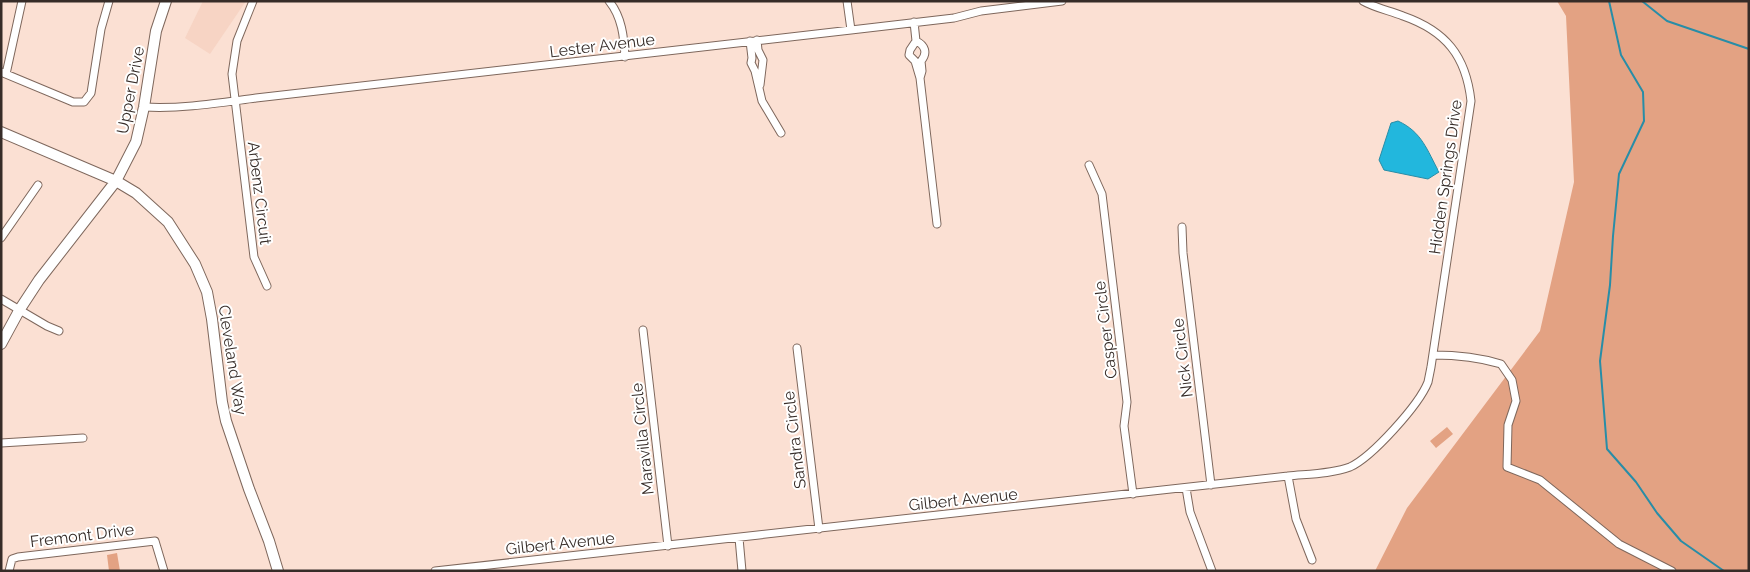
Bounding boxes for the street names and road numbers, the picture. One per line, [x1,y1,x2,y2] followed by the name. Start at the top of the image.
[548,30,656,61] street label: Lester Avenue
[113,45,148,135] street label: Upper Drive
[1425,99,1466,256] street label: Hidden Springs Drive
[244,140,275,246] street label: Arbenz Circuit
[1090,280,1121,380] street label: Casper Circle
[214,304,251,417] street label: Cleveland Way
[1168,317,1197,399] street label: Nick Circle
[627,382,658,496] street label: Maravilla Circle
[779,390,810,490] street label: Sandra Circle
[908,484,1018,515] street label: Gilbert Avenue
[29,520,135,551] street label: Fremont Drive
[505,528,615,559] street label: Gilbert Avenue

